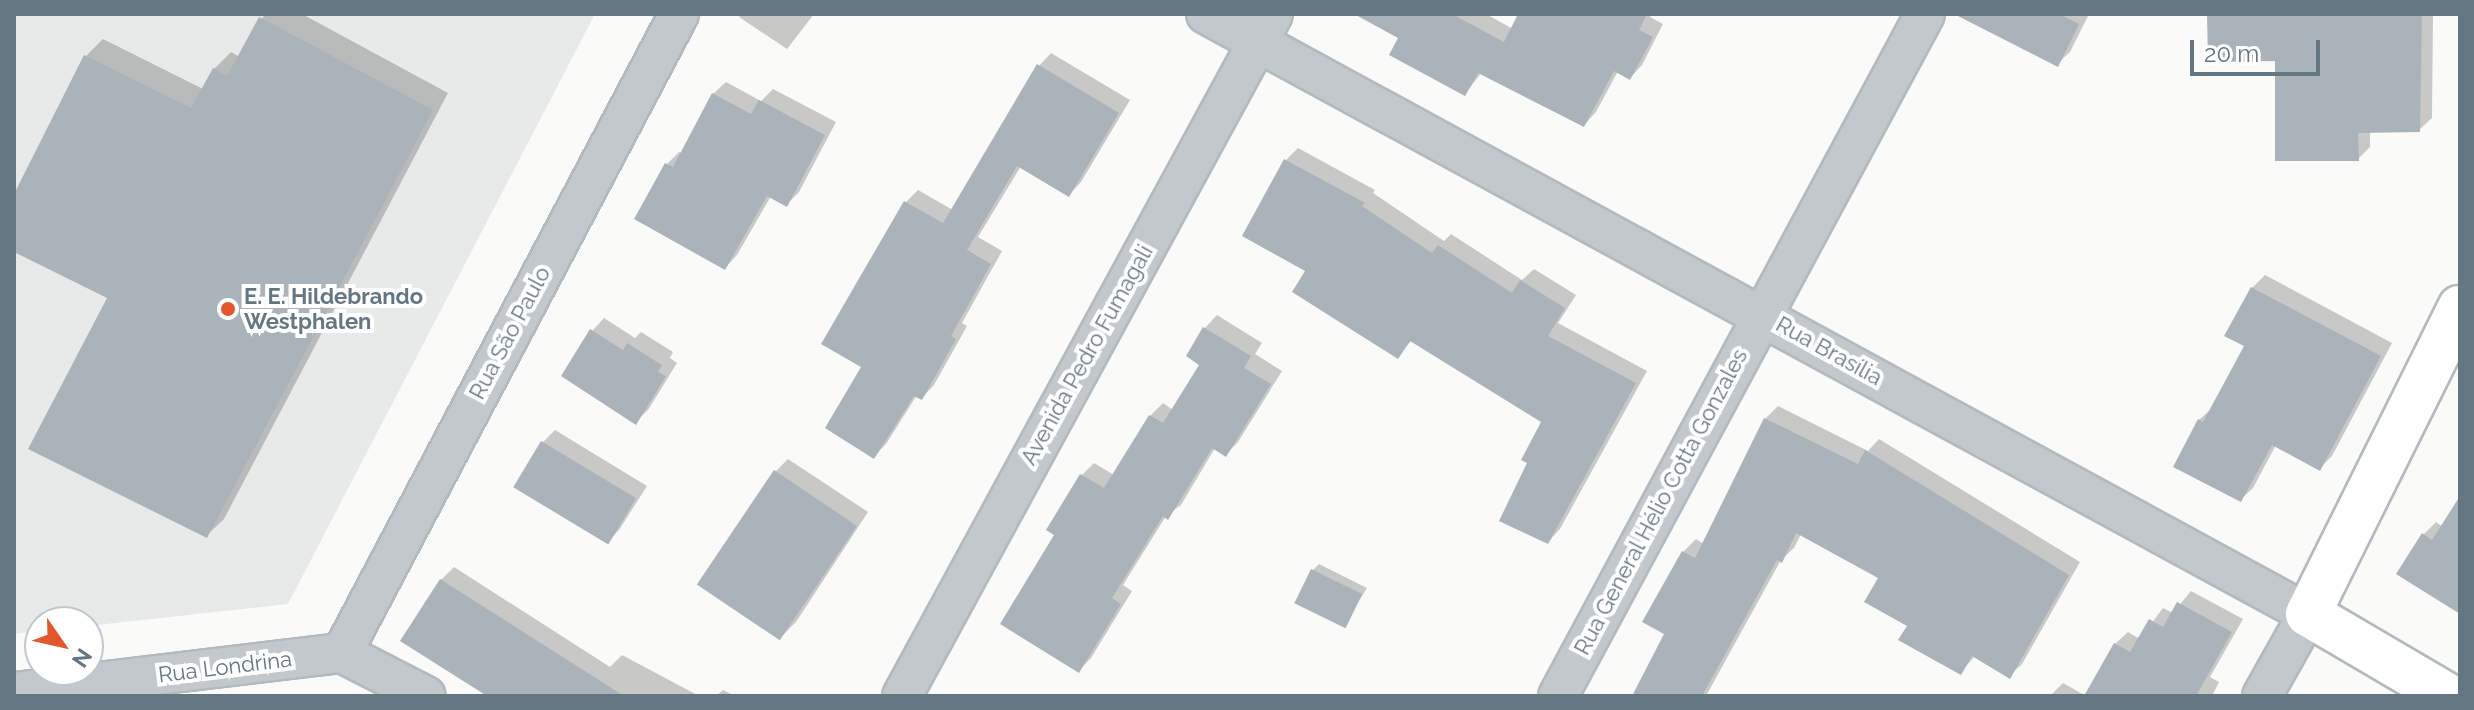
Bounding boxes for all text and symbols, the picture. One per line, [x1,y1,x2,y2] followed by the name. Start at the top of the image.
[2194,24,2324,74] scale bar
[2204,39,2259,68] text: 20 m
[1016,240,1158,470] street label: Avenida Pedro Fumagali
[464,262,556,404] street label: Rua São Paulo
[244,283,423,334] place label: E. E. Hildebrando Westphalen
[219,300,237,318] marker: E. E. Hildebrando Westphalen
[1771,311,1887,391] street label: Rua Brasília
[1569,344,1753,660] street label: Rua General Hélio Cotta Gonzales
[24,606,104,686] north arrow
[67,644,98,673] text: N
[157,646,293,688] street label: Rua Londrina

